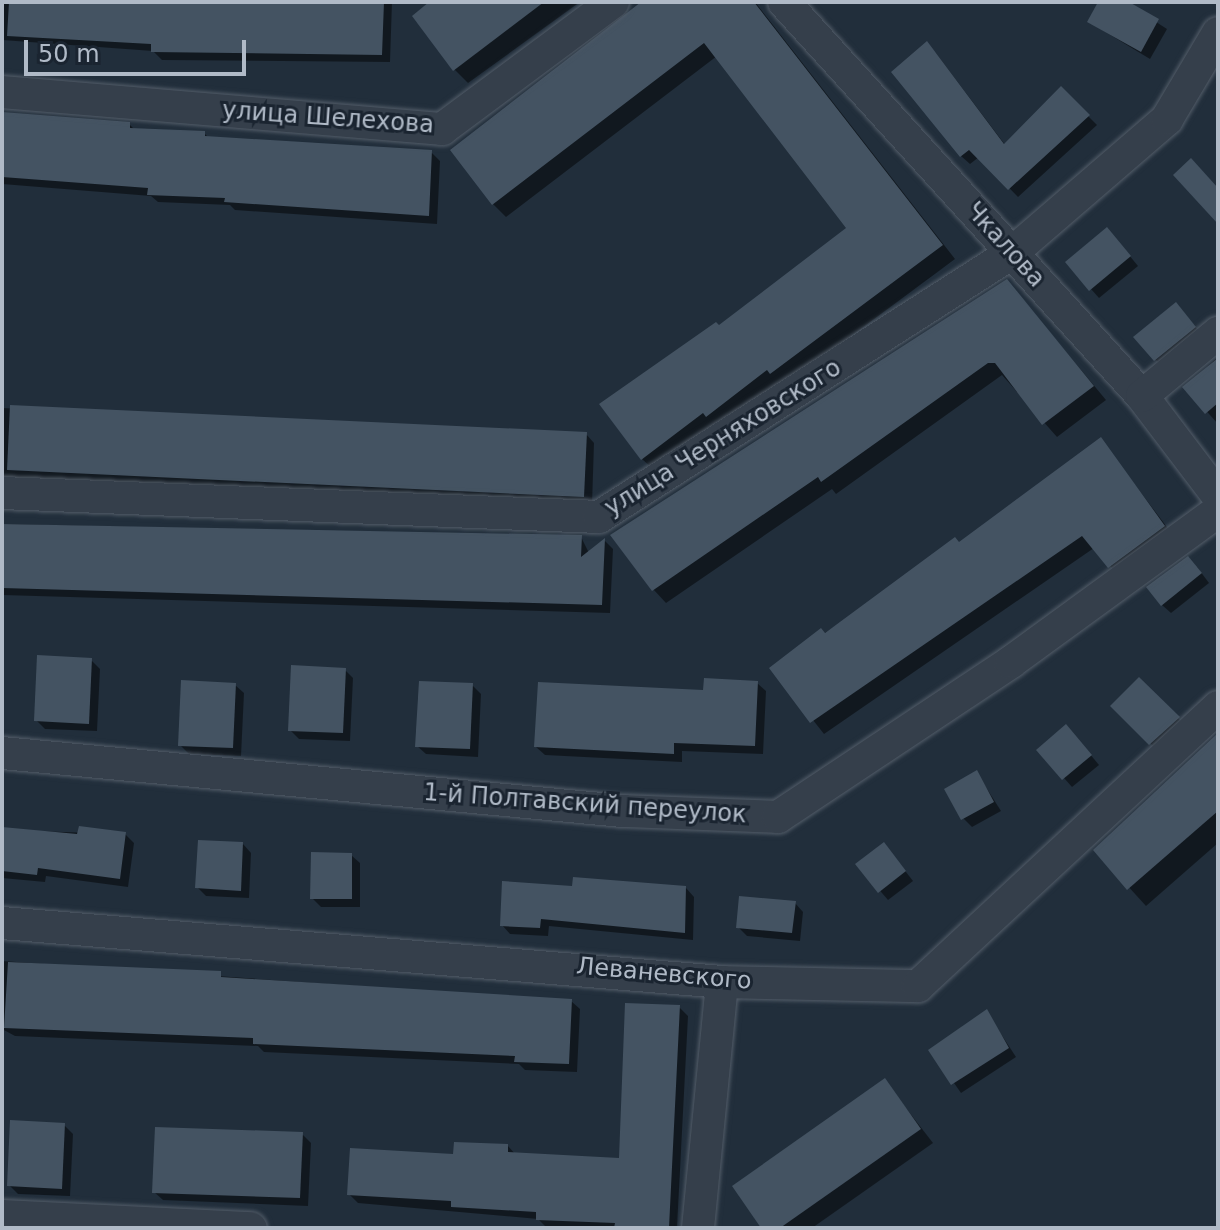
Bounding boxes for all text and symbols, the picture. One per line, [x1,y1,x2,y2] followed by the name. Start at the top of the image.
[28,24,250,74] scale bar
[38,40,100,68] text: 50 m
[221,96,435,140] street label: улица Шелехова
[959,197,1051,293] street label: Чкалова
[600,353,846,523] street label: улица Черняховского
[423,778,747,830] street label: 1-й Полтавский переулок
[575,952,753,996] street label: Леваневского

